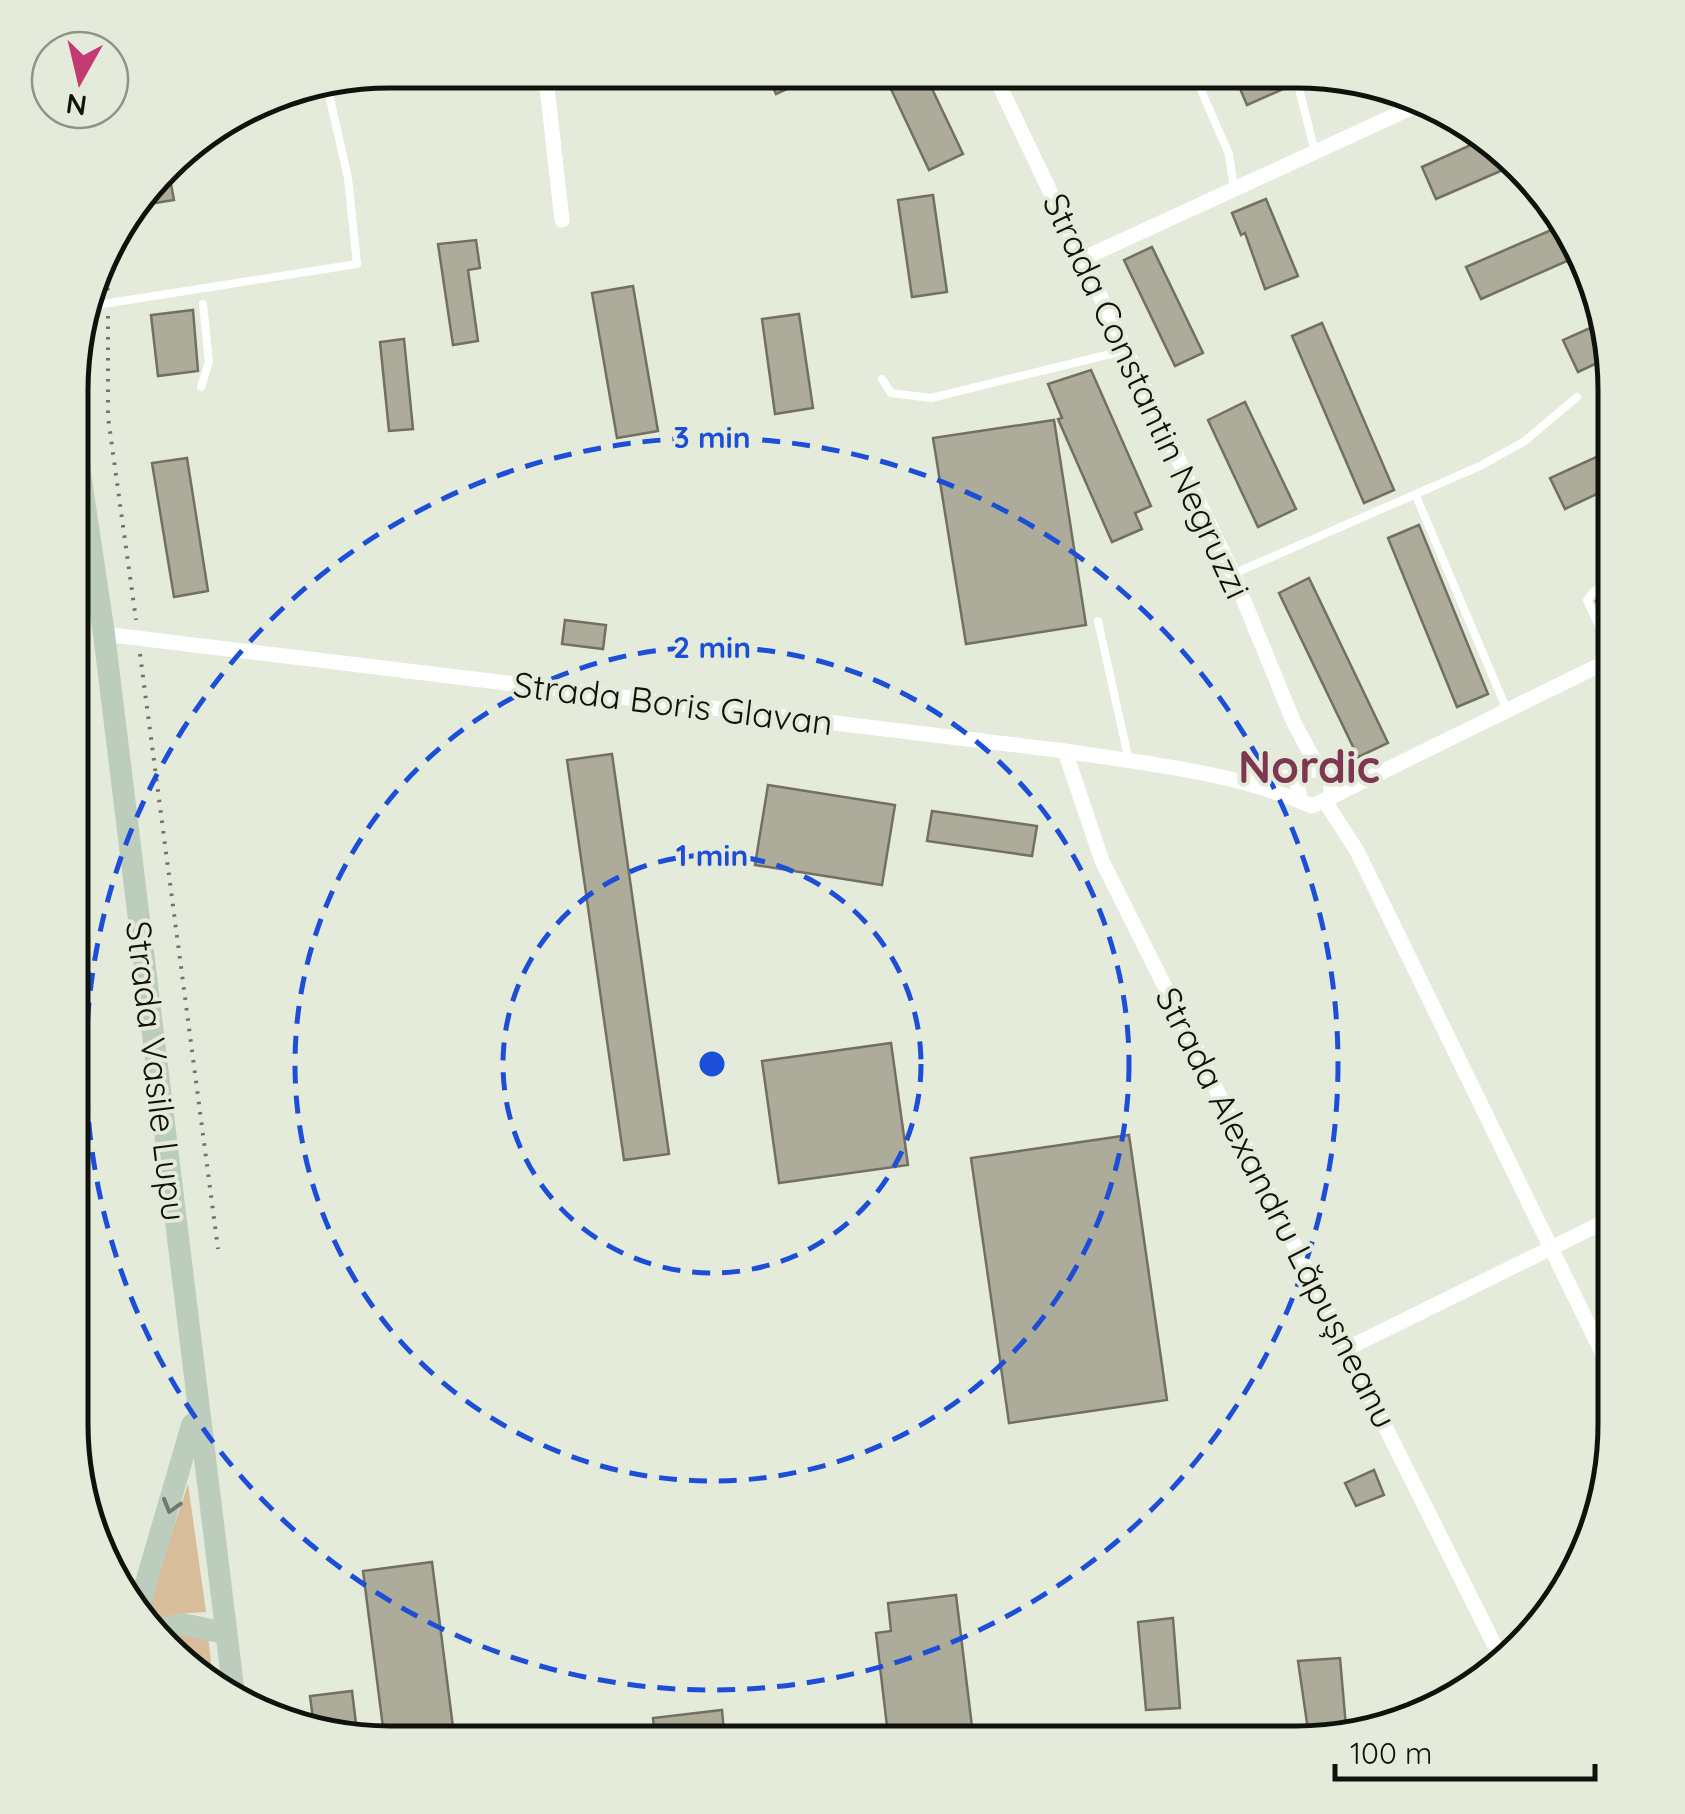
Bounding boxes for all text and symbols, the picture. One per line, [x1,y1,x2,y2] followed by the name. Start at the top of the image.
[30,30,130,130] north arrow
[64,86,89,124] text: N
[1034,186,1260,605] street label: Strada Constantin Negruzzi
[673,418,751,456] text: 3 min
[673,628,751,666] text: 2 min
[511,662,835,744] street label: Strada Boris Glavan
[1238,738,1380,794] district label: Nordic
[676,836,748,874] text: 1 min
[117,918,197,1224] street label: Strada Vasile Lupu
[1146,980,1408,1435] street label: Strada Alexandru Lăpușneanu
[694,1046,730,1082] centre of rings
[162,1497,183,1514] one-way arrow
[1335,1719,1595,1781] scale bar
[1350,1734,1432,1772] text: 100 m

